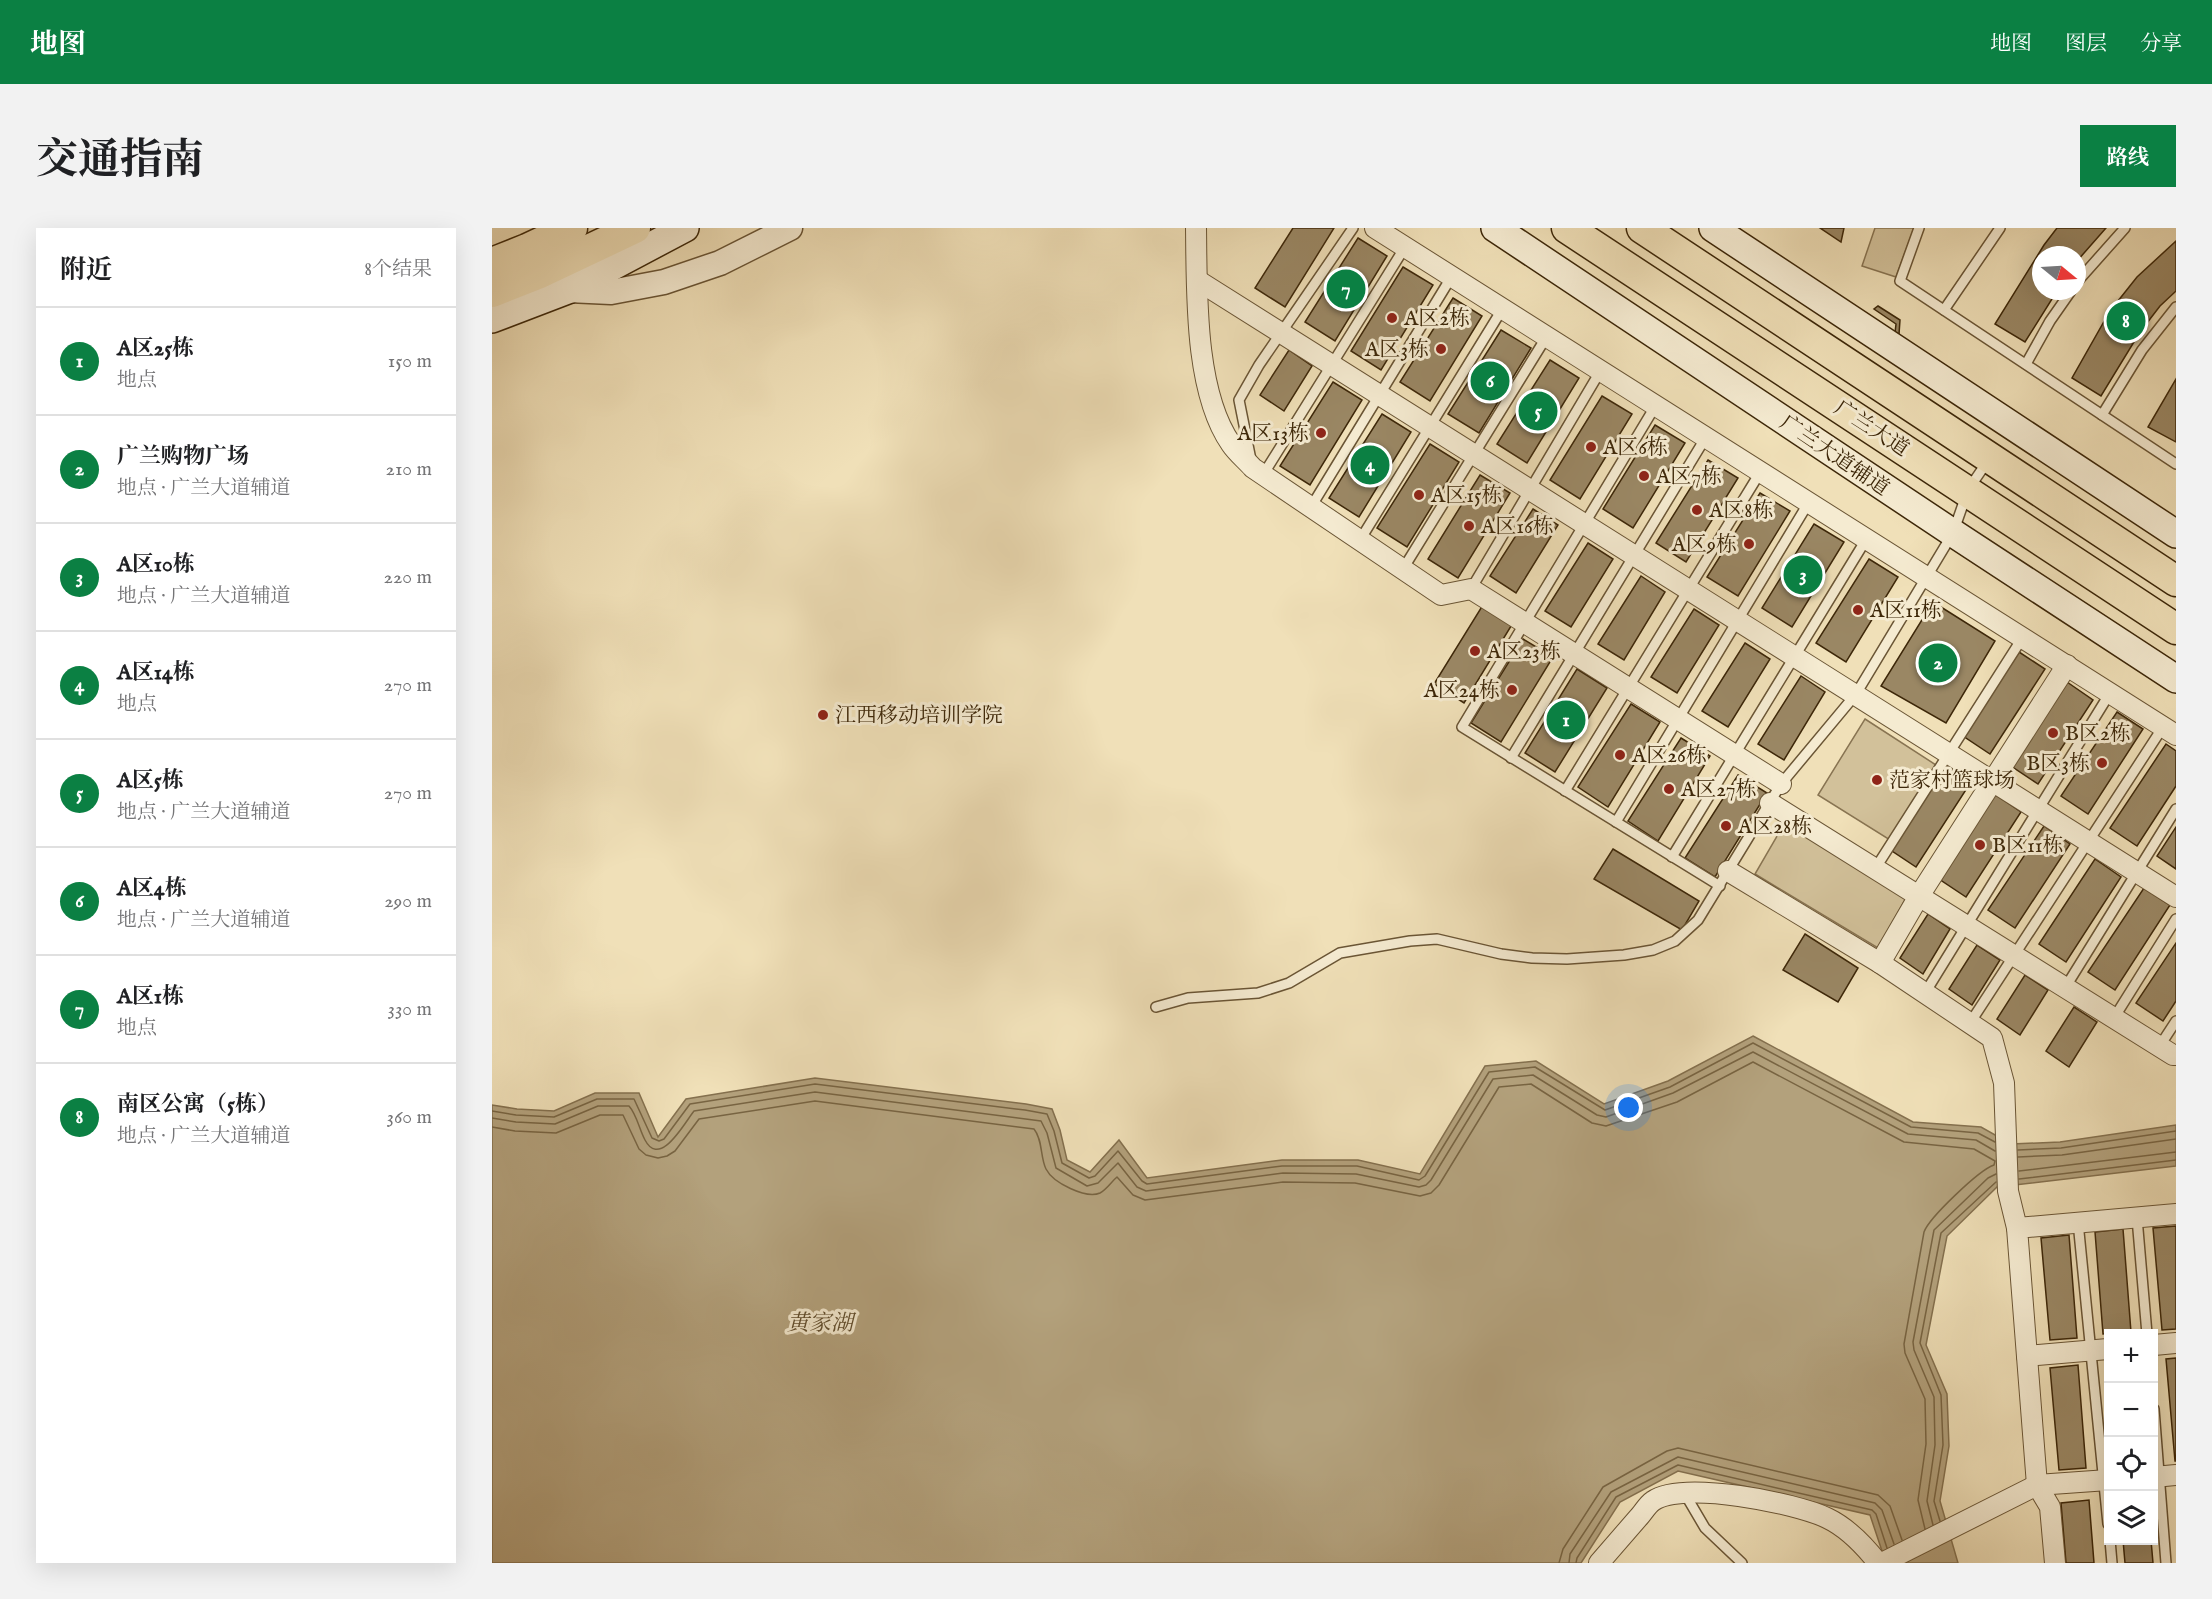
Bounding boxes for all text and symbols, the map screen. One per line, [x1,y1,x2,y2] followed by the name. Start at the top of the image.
[30,28,86,63] text: 地图
[1990,31,2032,58] text: 地图
[2065,31,2107,58] text: 图层
[2140,31,2182,58] text: 分享
[2080,125,2176,187] button: 路线
[36,135,204,188] text: 交通指南
[2032,246,2086,300] north arrow
[60,254,112,287] text: 附近
[364,257,432,282] text: 8个结果
[1326,266,1366,312] pin: 7
[2106,298,2146,344] pin: 8
[1403,306,1470,333] place label: A区2栋
[1385,311,1399,325] marker: A区2栋
[117,335,194,363] text: A区25栋
[1364,337,1429,364] place label: A区3栋
[1434,342,1448,356] marker: A区3栋
[76,349,83,374] text: 1
[388,349,432,374] text: 150 m
[1470,358,1510,404] pin: 6
[117,368,157,393] text: 地点
[1518,388,1558,434] pin: 5
[1829,395,1914,463] street label: 广兰大道
[1774,410,1894,503] street label: 广兰大道辅道
[1236,421,1309,448] place label: A区13栋
[1314,426,1328,440] marker: A区13栋
[1602,435,1668,462] place label: A区6栋
[1584,440,1598,454] marker: A区6栋
[1350,442,1390,488] pin: 4
[117,443,249,471] text: 广兰购物广场
[75,457,84,482] text: 2
[386,457,432,482] text: 210 m
[1655,464,1722,491] place label: A区7栋
[1637,469,1651,483] marker: A区7栋
[117,476,290,501] text: 地点 · 广兰大道辅道
[1430,483,1503,510] place label: A区15栋
[1412,488,1426,502] marker: A区15栋
[1708,498,1773,525] place label: A区8栋
[1690,503,1704,517] marker: A区8栋
[1480,514,1554,541] place label: A区16栋
[1462,519,1476,533] marker: A区16栋
[1671,532,1737,559] place label: A区9栋
[1742,537,1756,551] marker: A区9栋
[117,551,195,579] text: A区10栋
[1784,552,1822,598] pin: 3
[76,565,83,590] text: 3
[384,565,432,590] text: 220 m
[117,584,290,609] text: 地点 · 广兰大道辅道
[1869,598,1942,625] place label: A区11栋
[1851,603,1865,617] marker: A区11栋
[1486,639,1561,666] place label: A区23栋
[1918,640,1958,686] pin: 2
[1468,644,1482,658] marker: A区23栋
[117,659,195,687] text: A区14栋
[75,673,84,698] text: 4
[384,673,432,698] text: 270 m
[1423,678,1500,705] place label: A区24栋
[1505,683,1519,697] marker: A区24栋
[117,692,157,717] text: 地点
[1546,698,1586,742] pin: 1
[835,703,1003,730] place label: 江西移动培训学院
[816,708,830,722] marker: 江西移动培训学院
[2065,721,2131,748] place label: B区2栋
[2046,726,2060,740] marker: B区2栋
[1631,743,1707,770] place label: A区26栋
[1613,748,1627,762] marker: A区26栋
[2026,751,2090,778] place label: B区3栋
[2095,756,2109,770] marker: B区3栋
[117,767,184,795] text: A区5栋
[1889,768,2015,795] place label: 范家村篮球场
[1870,773,1884,787] marker: 范家村篮球场
[1680,777,1757,804] place label: A区27栋
[76,781,83,806] text: 5
[384,781,432,806] text: 270 m
[1662,782,1676,796] marker: A区27栋
[117,800,290,825] text: 地点 · 广兰大道辅道
[1737,814,1812,841] place label: A区28栋
[1719,819,1733,833] marker: A区28栋
[1992,833,2064,860] place label: B区11栋
[1973,838,1987,852] marker: B区11栋
[117,875,187,903] text: A区4栋
[75,889,84,914] text: 6
[384,889,432,914] text: 290 m
[117,908,290,933] text: 地点 · 广兰大道辅道
[117,983,184,1011] text: A区1栋
[75,997,84,1022] text: 7
[387,997,432,1022] text: 330 m
[117,1016,157,1041] text: 地点
[117,1091,279,1119] text: 南区公寓（5栋）
[1614,1093,1643,1122] your location
[76,1105,83,1130] text: 8
[386,1105,432,1130] text: 360 m
[117,1124,290,1149] text: 地点 · 广兰大道辅道
[787,1310,857,1338] water label: 黄家湖
[2104,1329,2158,1545] map controls
[2104,1329,2158,1383] button: +
[2104,1383,2158,1437] button: −
[2104,1437,2158,1491] button: locate
[2104,1491,2158,1545] button: layers

